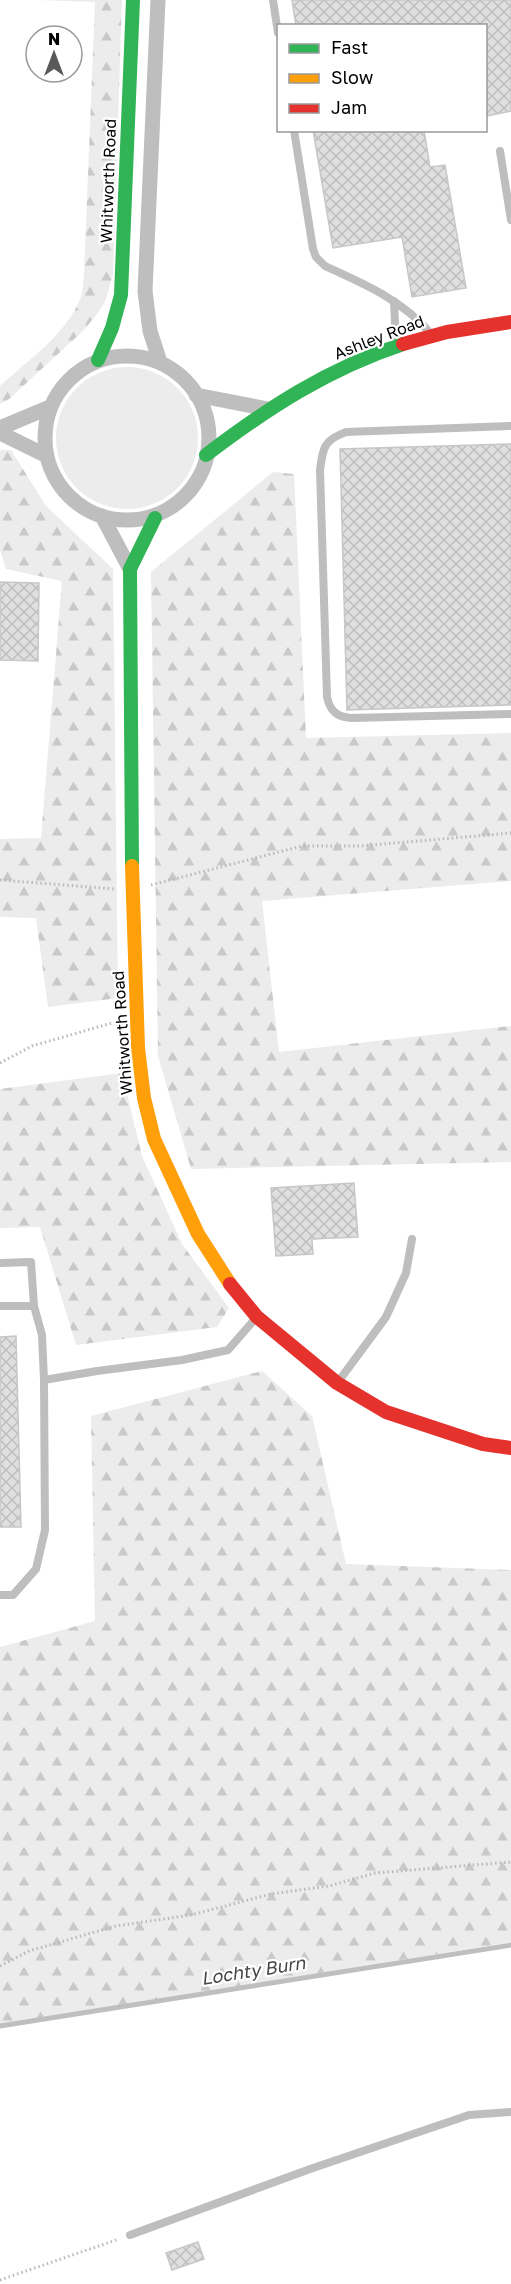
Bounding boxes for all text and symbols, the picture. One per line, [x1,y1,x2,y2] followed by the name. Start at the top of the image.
[24,24,84,84] north arrow
[277,24,487,132] legend
[48,29,60,49] text: N
[331,36,368,58] text: Fast
[331,66,374,88] text: Slow
[331,96,367,118] text: Jam
[96,118,120,244] street label: Whitworth Road
[331,311,427,363] street label: Ashley Road
[108,970,136,1096] street label: Whitworth Road
[200,1951,307,1989] water label: Lochty Burn

